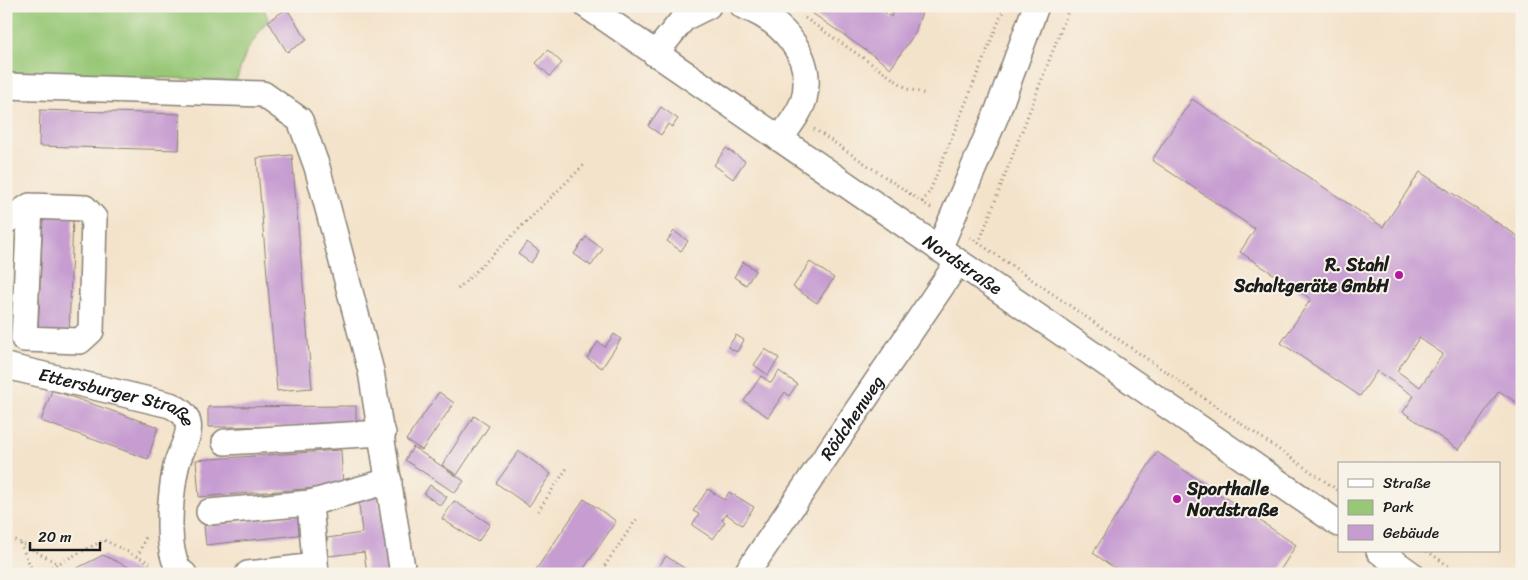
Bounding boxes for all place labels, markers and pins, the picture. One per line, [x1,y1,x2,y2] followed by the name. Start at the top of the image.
[1233,249,1390,302] place label: R. Stahl Schaltgeräte GmbH
[1393,269,1405,281] marker: R. Stahl Schaltgeräte GmbH
[1186,473,1279,526] place label: Sporthalle Nordstraße
[1171,493,1183,505] marker: Sporthalle Nordstraße

